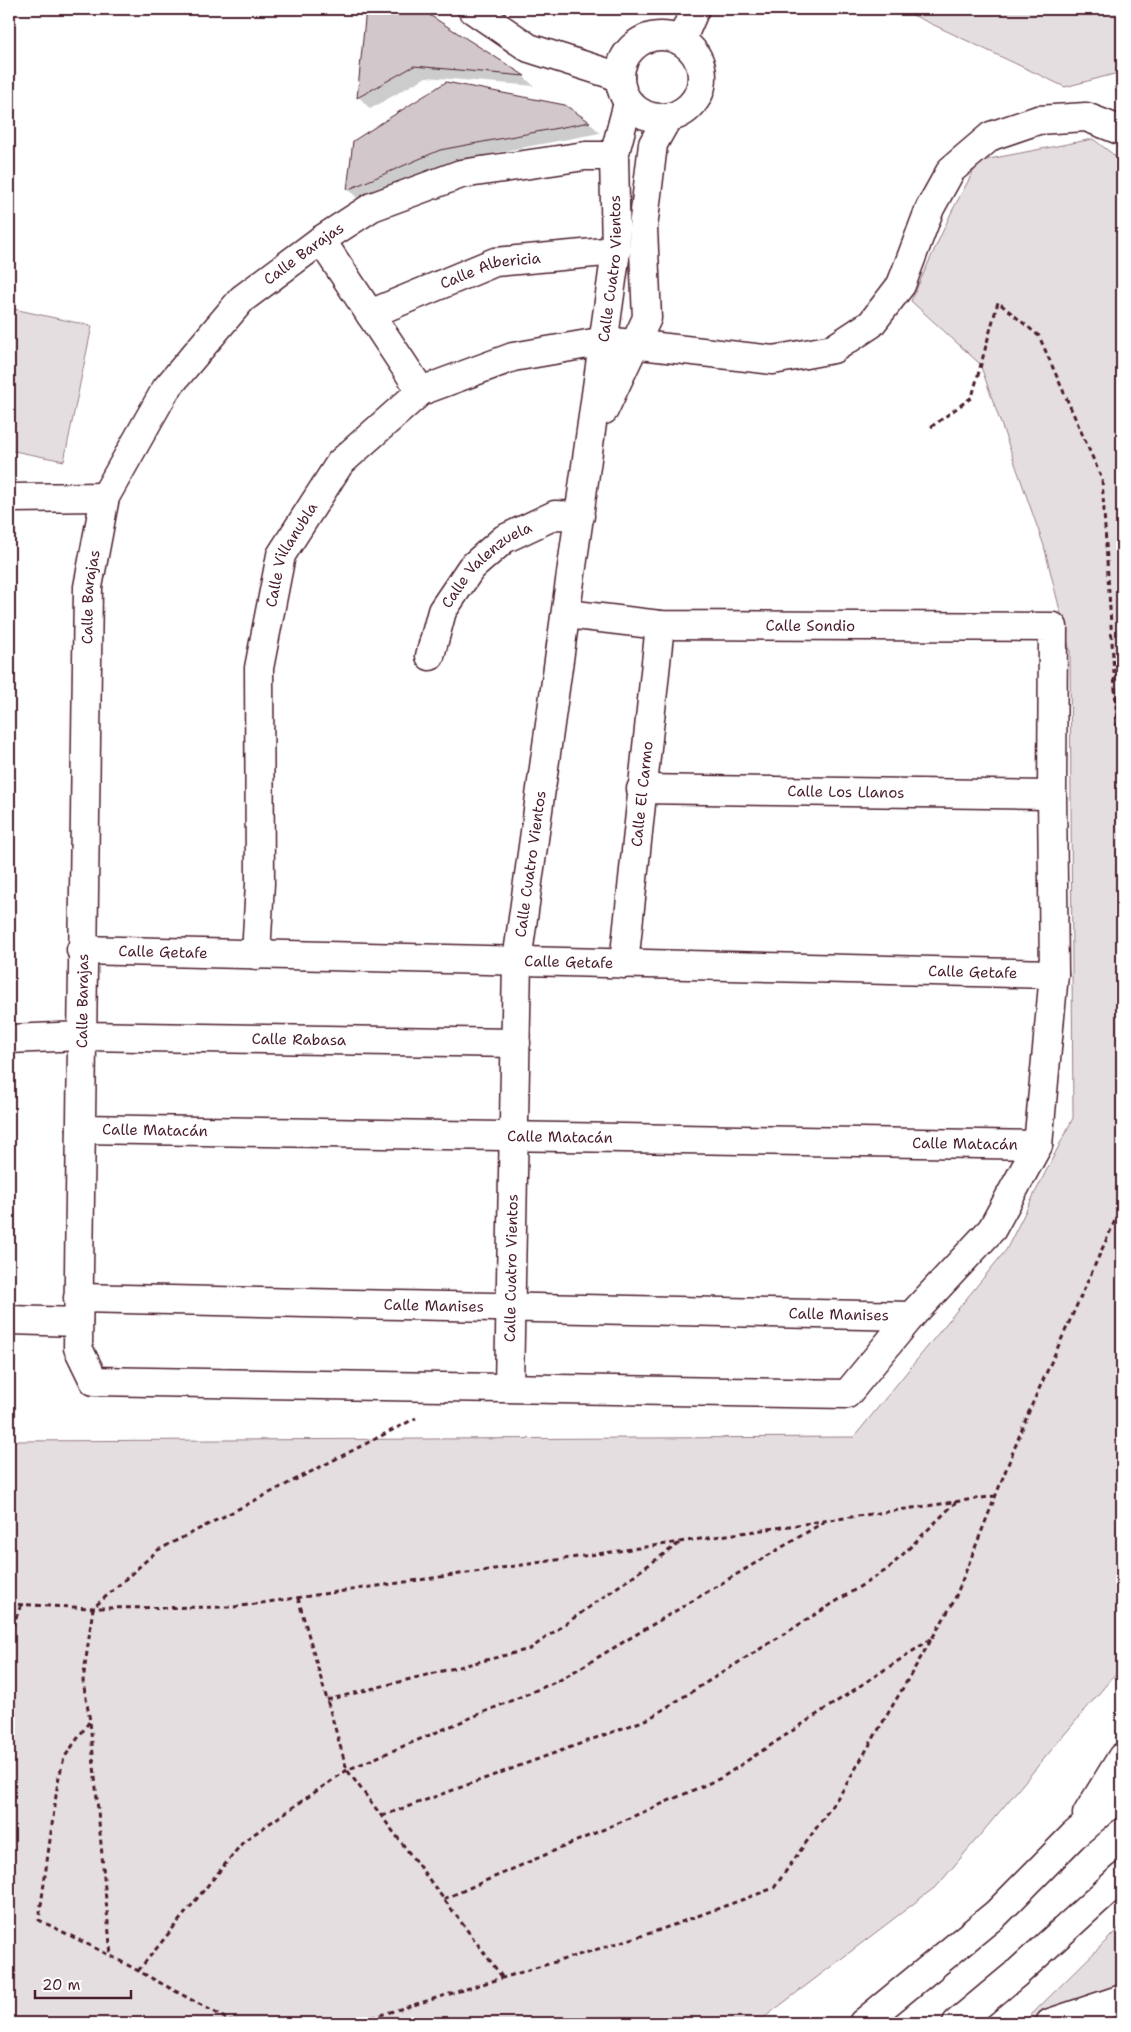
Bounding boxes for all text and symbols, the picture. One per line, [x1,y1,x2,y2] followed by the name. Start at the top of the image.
[593,195,626,344] street label: Calle Cuatro Vientos
[260,218,348,289] street label: Calle Barajas
[437,248,542,294] street label: Calle Albericia
[261,498,322,609] street label: Calle Villanubla
[437,517,536,612] street label: Calle Valenzuela
[77,548,105,644] street label: Calle Barajas
[765,616,855,636] street label: Calle Sondio
[627,740,658,848] street label: Calle El Carmo
[787,781,905,803] street label: Calle Los Llanos
[510,789,551,939] street label: Calle Cuatro Vientos
[118,941,208,963] street label: Calle Getafe
[524,951,614,973] street label: Calle Getafe
[72,953,93,1048] street label: Calle Barajas
[928,961,1018,983] street label: Calle Getafe
[251,1029,347,1050] street label: Calle Rabasa
[102,1119,208,1141] street label: Calle Matacán
[507,1126,613,1148] street label: Calle Matacán
[912,1133,1018,1155] street label: Calle Matacán
[500,1194,523,1342] street label: Calle Cuatro Vientos
[383,1295,484,1317] street label: Calle Manises
[788,1303,889,1326] street label: Calle Manises
[35,1967,131,1999] scale bar
[42,1975,81,1995] text: 20 m

